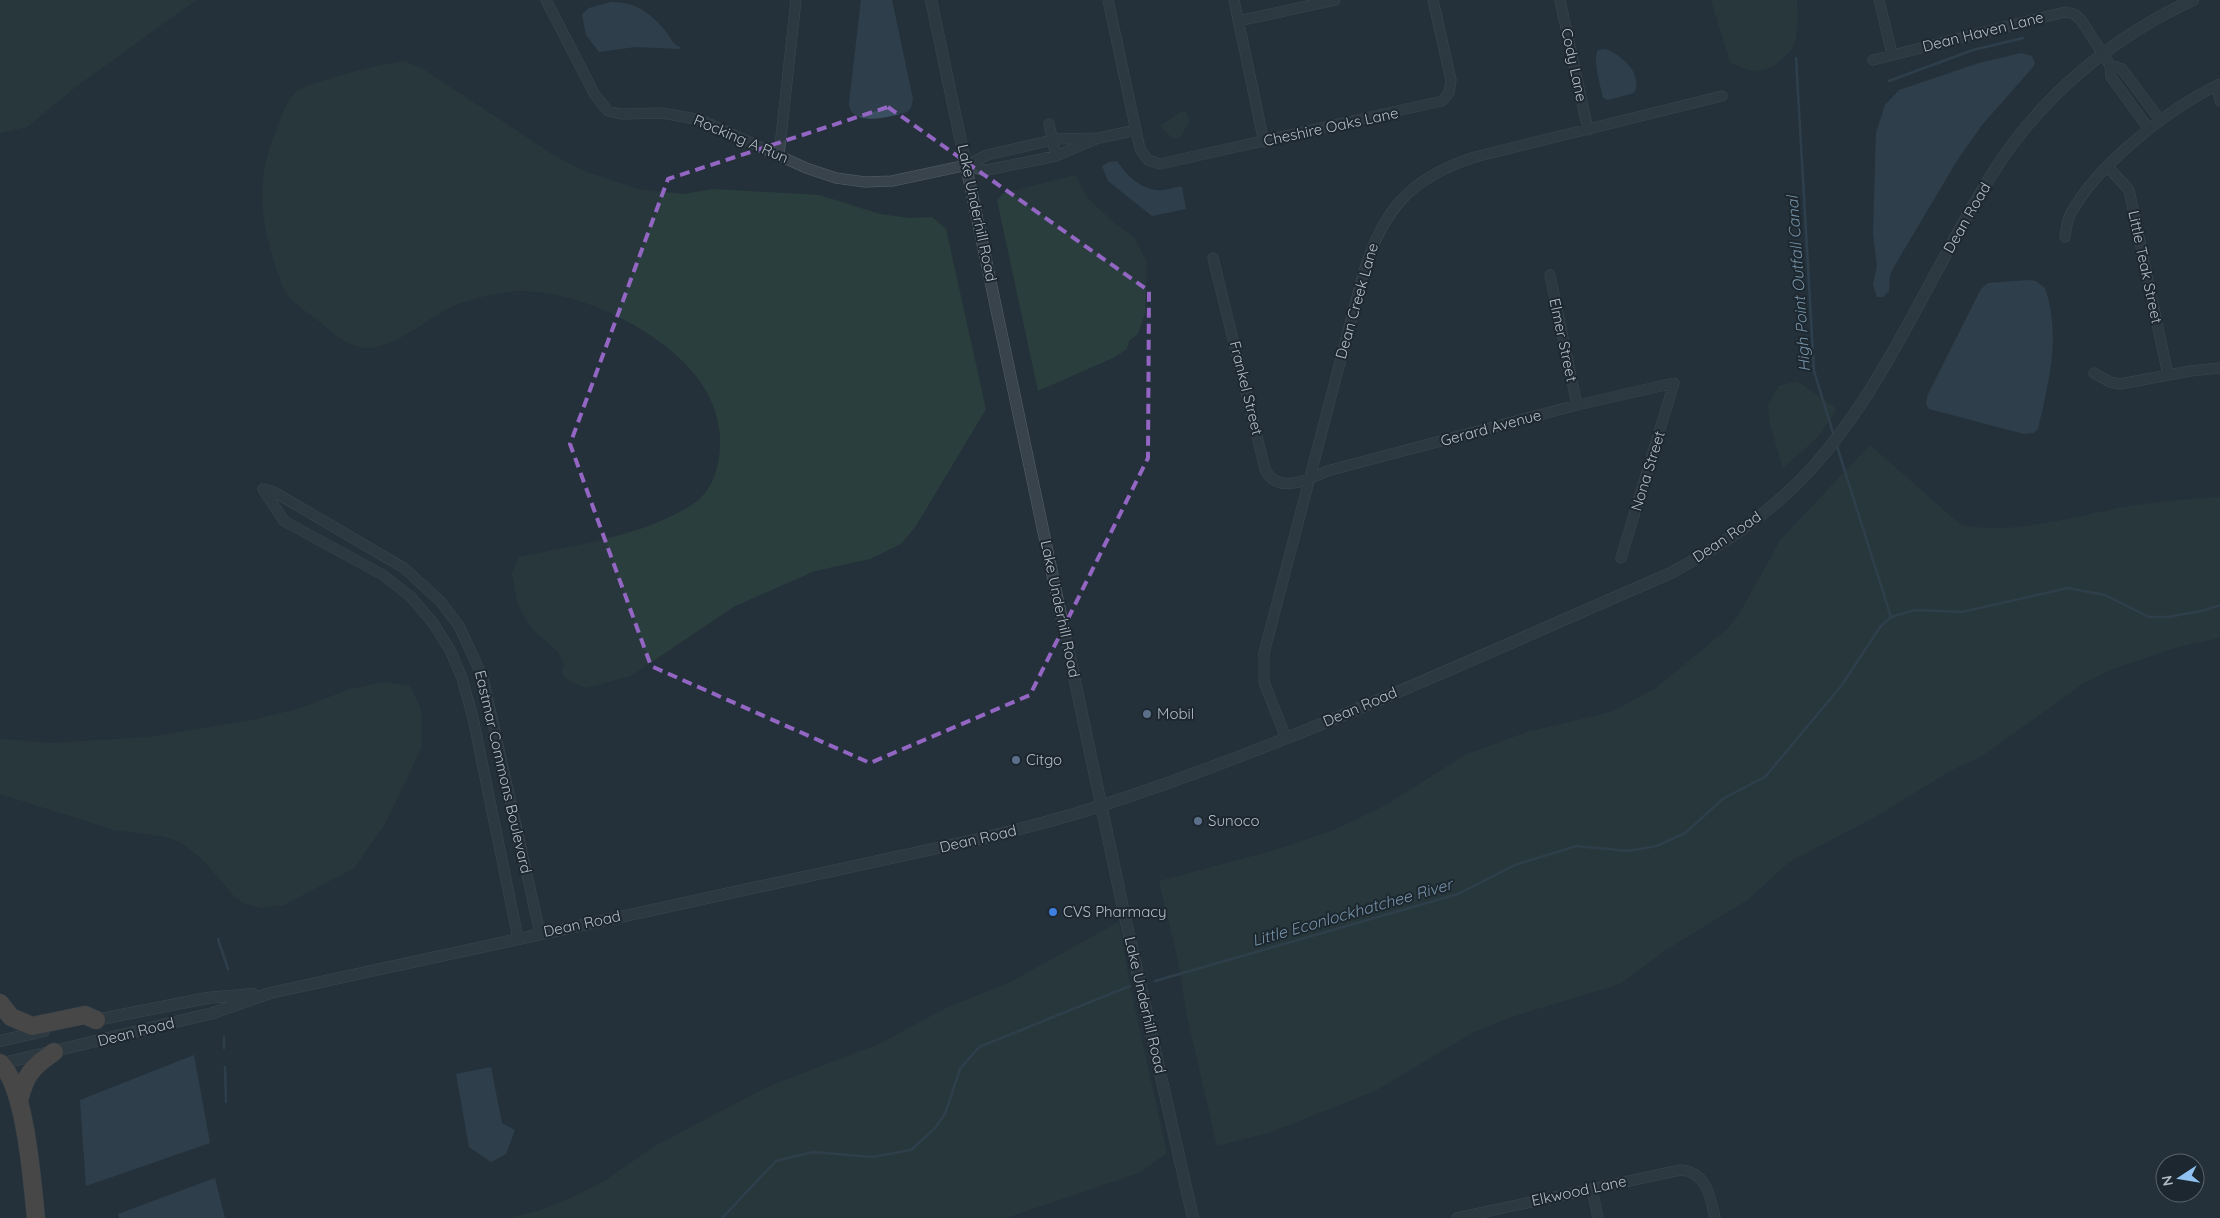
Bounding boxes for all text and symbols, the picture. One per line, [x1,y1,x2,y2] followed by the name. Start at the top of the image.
[1920,7,2045,56] street label: Dean Haven Lane
[1557,26,1592,103] street label: Cody Lane
[1262,103,1400,150] street label: Cheshire Oaks Lane
[691,110,791,167] street label: Rocking A Run
[954,142,1001,283] street label: Lake Underhill Road
[1939,179,1994,256] street label: Dean Road
[1782,193,1814,373] water label: High Point Outfall Canal
[2124,209,2167,325] street label: Little Teak Street
[1331,241,1382,361] street label: Dean Creek Lane
[1545,296,1582,383] street label: Elmer Street
[1226,339,1267,437] street label: Frankel Street
[1438,405,1543,450] street label: Gerard Avenue
[1626,428,1669,513] street label: Nona Street
[1689,507,1765,566] street label: Dean Road
[1037,538,1084,679] street label: Lake Underhill Road
[471,668,536,875] street label: Eastmar Commons Boulevard
[1320,682,1400,731] street label: Dean Road
[1157,704,1194,723] place label: Mobil
[1141,708,1153,720] marker: Mobil
[1026,750,1062,769] place label: Citgo
[1010,754,1022,766] marker: Citgo
[1208,811,1260,830] place label: Sunoco
[1192,815,1204,827] marker: Sunoco
[937,820,1018,857] street label: Dean Road
[1249,873,1456,950] water label: Little Econlockhatchee River
[1063,902,1167,921] place label: CVS Pharmacy
[542,906,622,941] street label: Dean Road
[1047,906,1059,918] marker: CVS Pharmacy
[1120,935,1170,1075] street label: Lake Underhill Road
[95,1013,176,1050] street label: Dean Road
[2155,1153,2205,1203] north arrow
[1530,1171,1628,1210] street label: Elkwood Lane
[2157,1174,2177,1188] text: N

